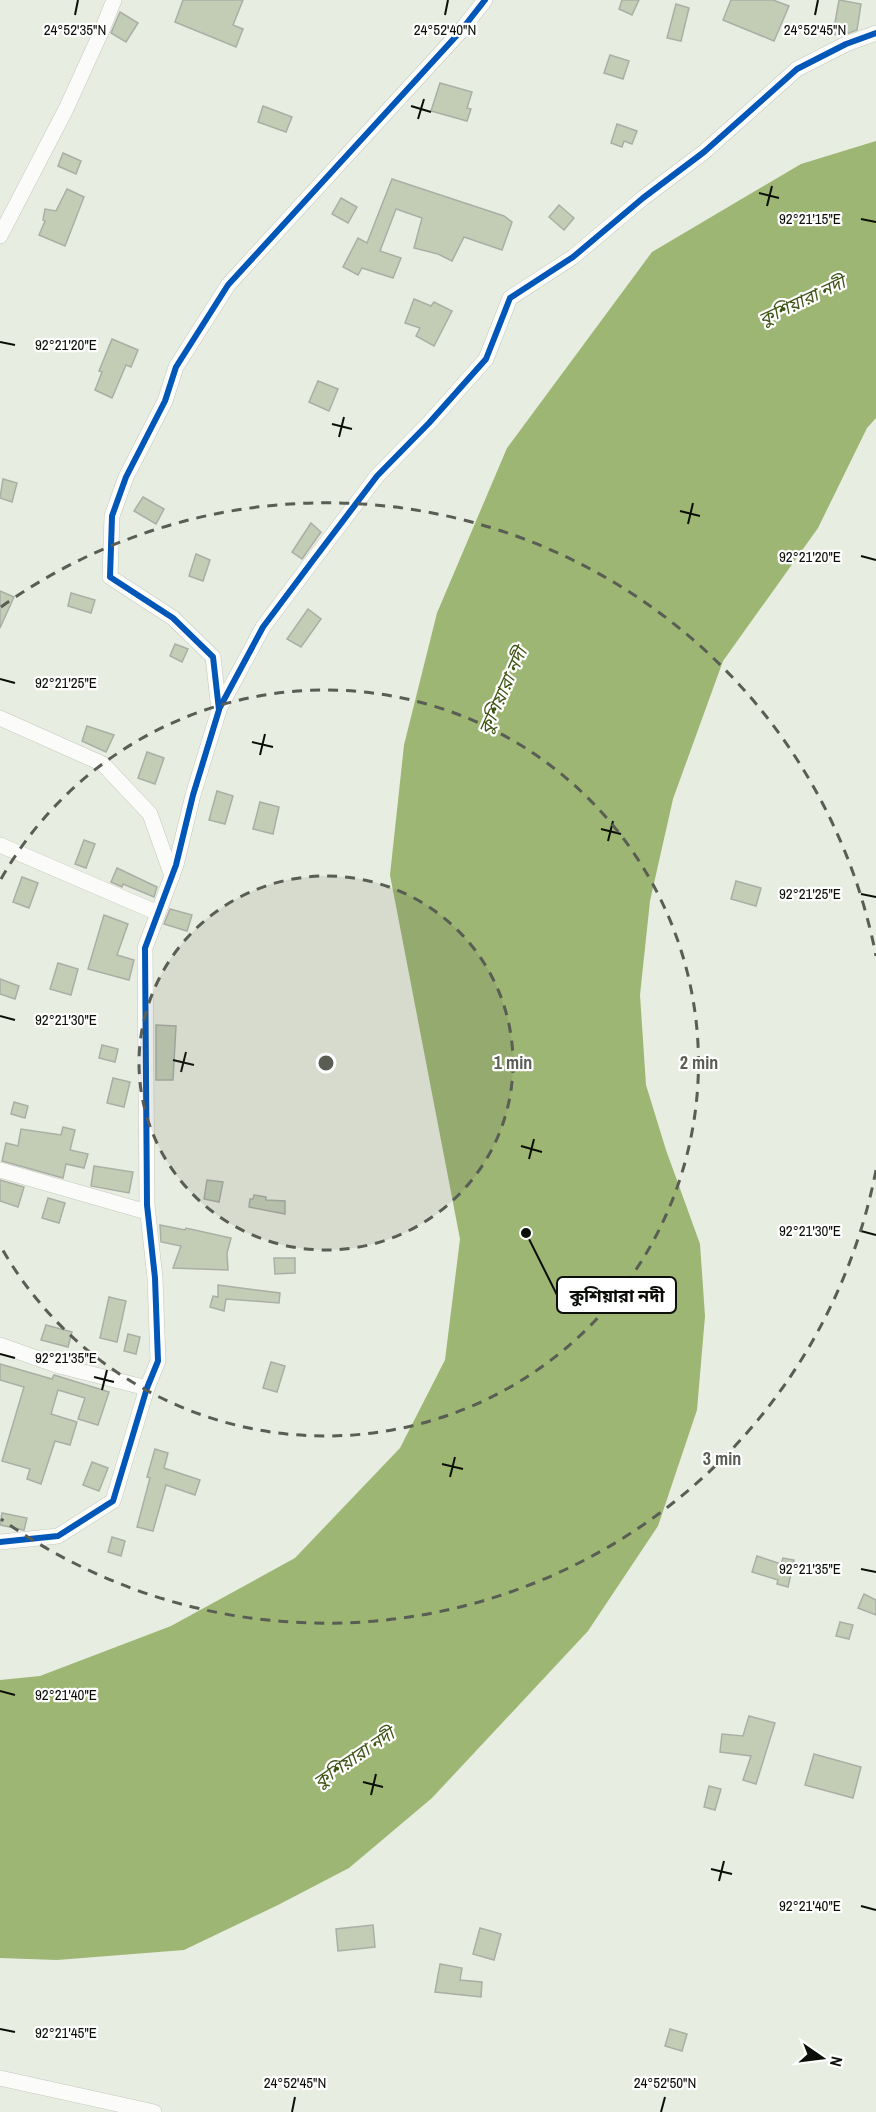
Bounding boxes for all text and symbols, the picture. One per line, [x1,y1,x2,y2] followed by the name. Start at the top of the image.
[44,19,106,40] text: 24°52'35"N
[414,19,476,40] text: 24°52'40"N
[784,19,846,40] text: 24°52'45"N
[779,208,841,229] text: 92°21'15"E
[754,268,852,331] water label: কুশিয়ারা নদী
[35,334,97,355] text: 92°21'20"E
[779,546,841,567] text: 92°21'20"E
[472,640,534,738] water label: কুশিয়ারা নদী
[35,672,97,693] text: 92°21'25"E
[779,883,841,904] text: 92°21'25"E
[35,1009,97,1030] text: 92°21'30"E
[494,1050,532,1075] text: 1 min
[680,1050,718,1075] text: 2 min
[316,1053,336,1073] centre of rings
[779,1220,841,1241] text: 92°21'30"E
[557,1277,676,1313] callout: কুশিয়ারা নদী
[568,1283,666,1308] text: কুশিয়ারা নদী
[35,1347,97,1368] text: 92°21'35"E
[703,1446,741,1471] text: 3 min
[779,1558,841,1579] text: 92°21'35"E
[35,1684,97,1705] text: 92°21'40"E
[308,1719,402,1794] water label: কুশিয়ারা নদী
[779,1895,841,1916] text: 92°21'40"E
[35,2022,97,2043] text: 92°21'45"E
[792,2028,852,2088] north arrow
[825,2054,848,2069] text: N
[264,2072,326,2093] text: 24°52'45"N
[634,2072,696,2093] text: 24°52'50"N

